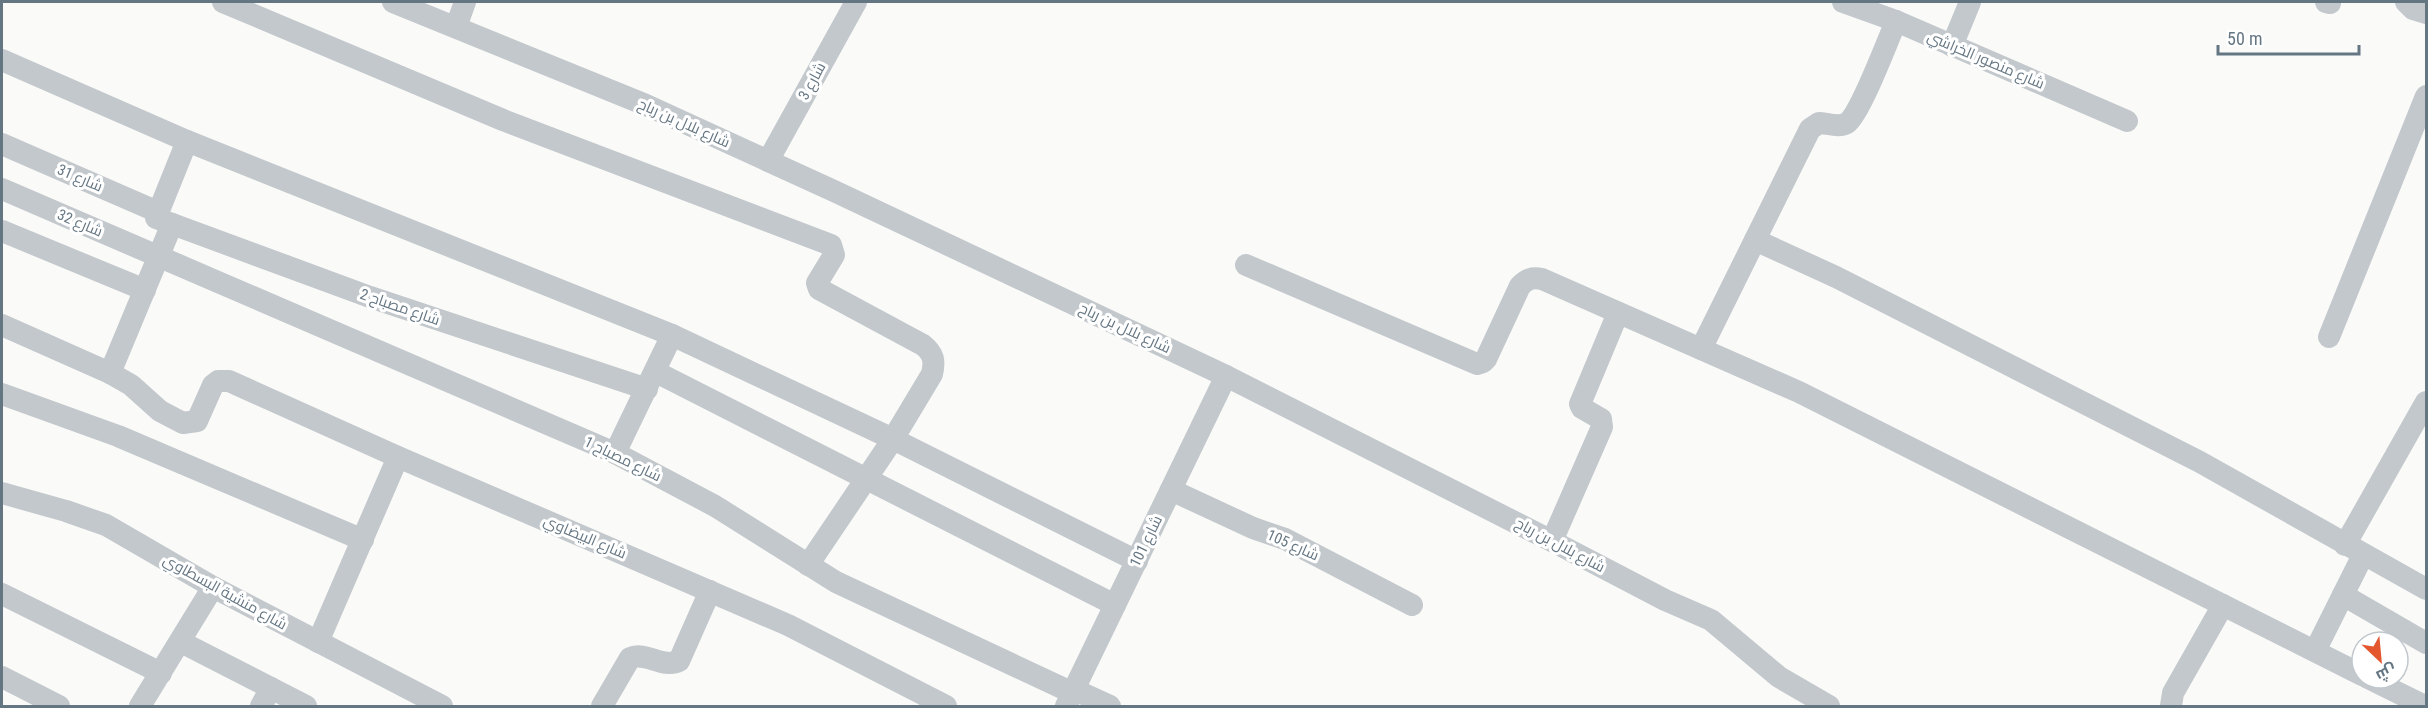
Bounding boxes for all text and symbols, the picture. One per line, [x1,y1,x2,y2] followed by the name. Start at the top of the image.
[2218,18,2359,56] scale bar
[1924,27,2047,96] street label: شارع منصور الخراشي
[2227,28,2262,49] text: 50 m
[794,59,831,104] street label: شارع 3
[634,95,733,153] street label: شارع بلال بن رباح
[54,160,105,197] street label: شارع 31
[54,205,105,242] street label: شارع 32
[357,285,442,331] street label: شارع مصباح 2
[1075,299,1174,359] street label: شارع بلال بن رباح
[581,433,664,487] street label: شارع مصباح 1
[540,511,629,565] street label: شارع البيضاوي
[1126,512,1168,570] street label: شارع 101
[1511,514,1608,578] street label: شارع بلال بن رباح
[1264,526,1322,566] street label: شارع 105
[159,551,290,636] street label: شارع منشية البسطاوي
[2350,630,2410,690] north arrow
[2373,660,2400,686] text: ش

